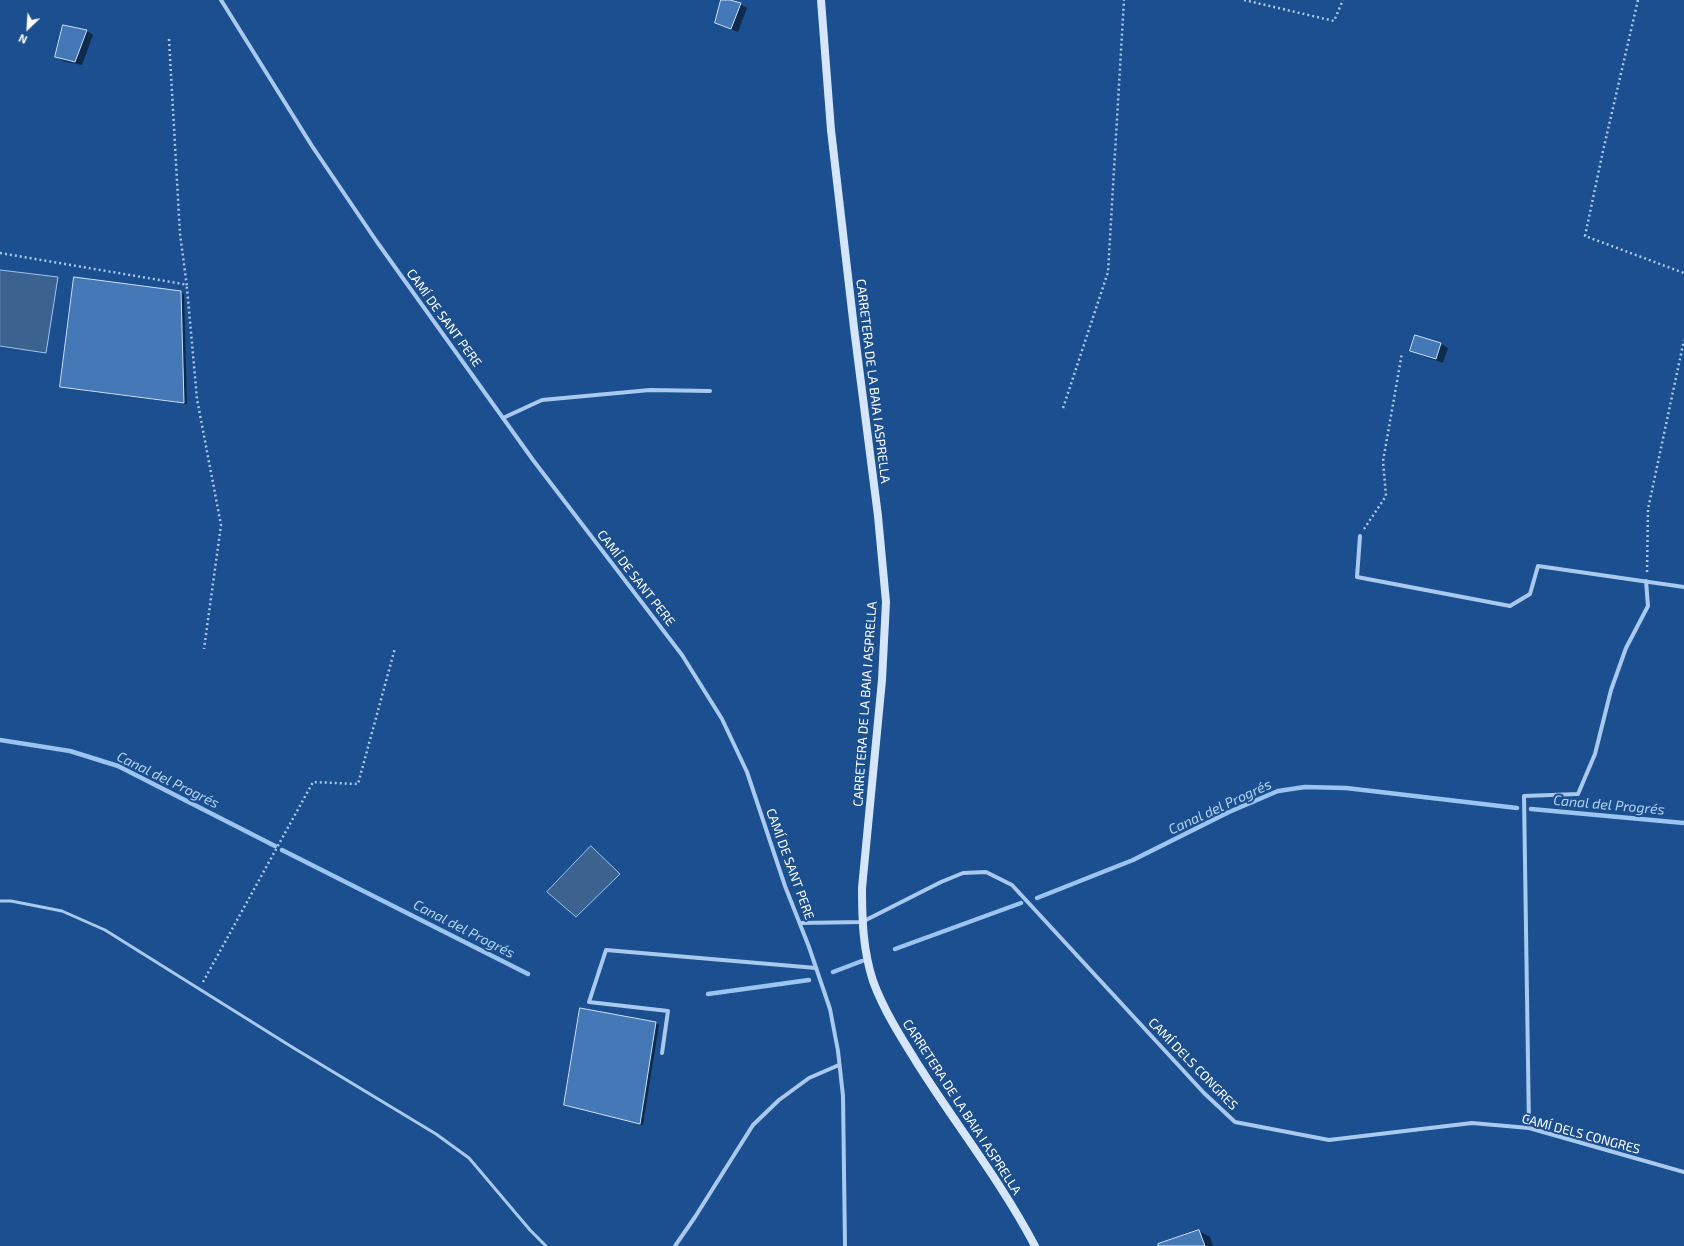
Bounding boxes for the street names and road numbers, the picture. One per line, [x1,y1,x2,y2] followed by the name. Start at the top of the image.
[403,266,485,370] street label: CAMÍ DE SANT PERE
[853,278,893,484] street label: CARRETERA DE LA BAIA I ASPRELLA
[594,527,678,629] street label: CAMÍ DE SANT PERE
[850,601,880,807] street label: CARRETERA DE LA BAIA I ASPRELLA
[763,806,817,922] street label: CAMÍ DE SANT PERE
[1145,1015,1241,1113] street label: CAMÍ DELS CONGRES
[899,1016,1025,1198] street label: CARRETERA DE LA BAIA I ASPRELLA
[1520,1111,1642,1157] street label: CAMÍ DELS CONGRES

